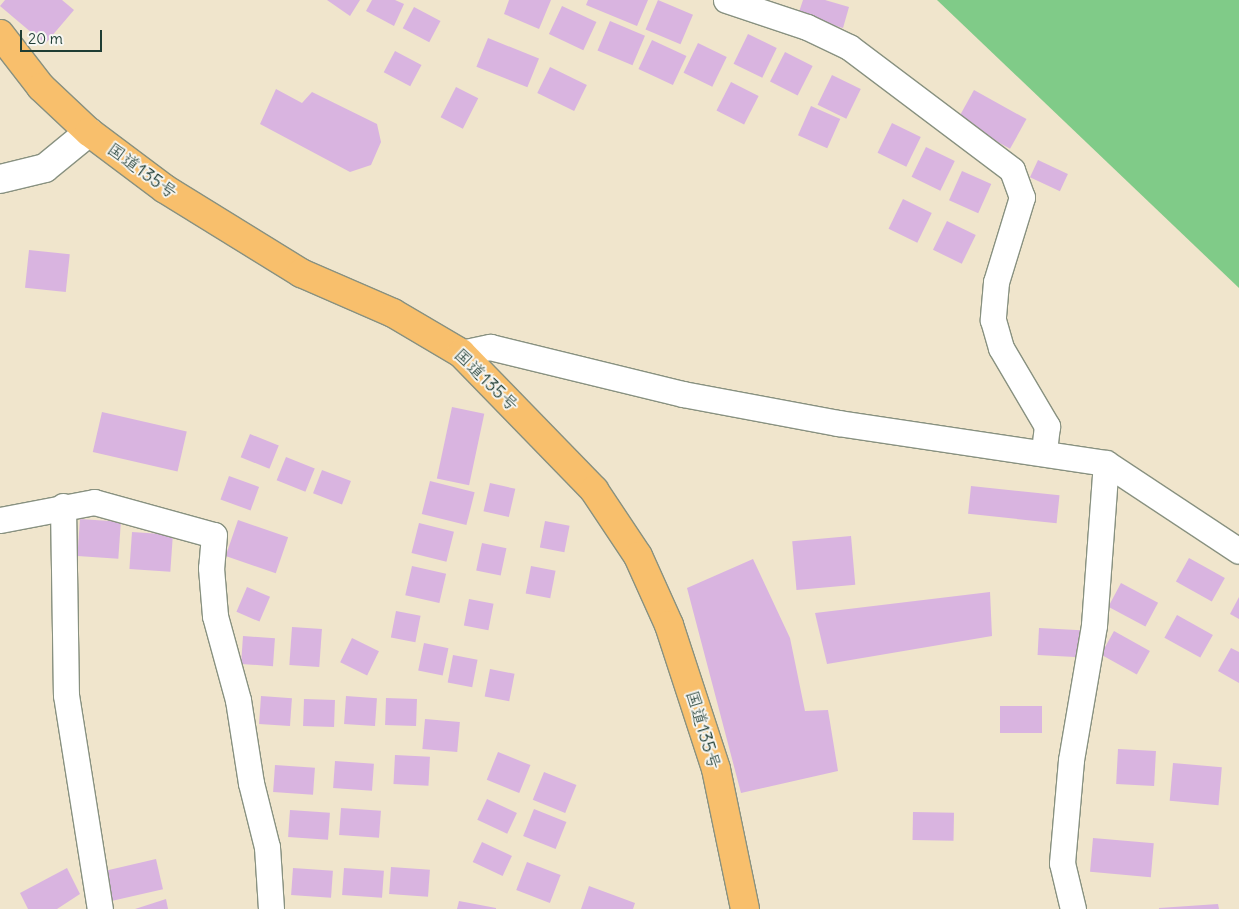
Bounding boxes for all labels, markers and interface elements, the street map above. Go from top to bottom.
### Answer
scale bar [22,20,105,52]
text: 20 m [28,29,63,48]
street label: 国道135号 [103,138,181,204]
street label: 国道135号 [449,344,523,416]
street label: 国道135号 [681,688,725,772]

